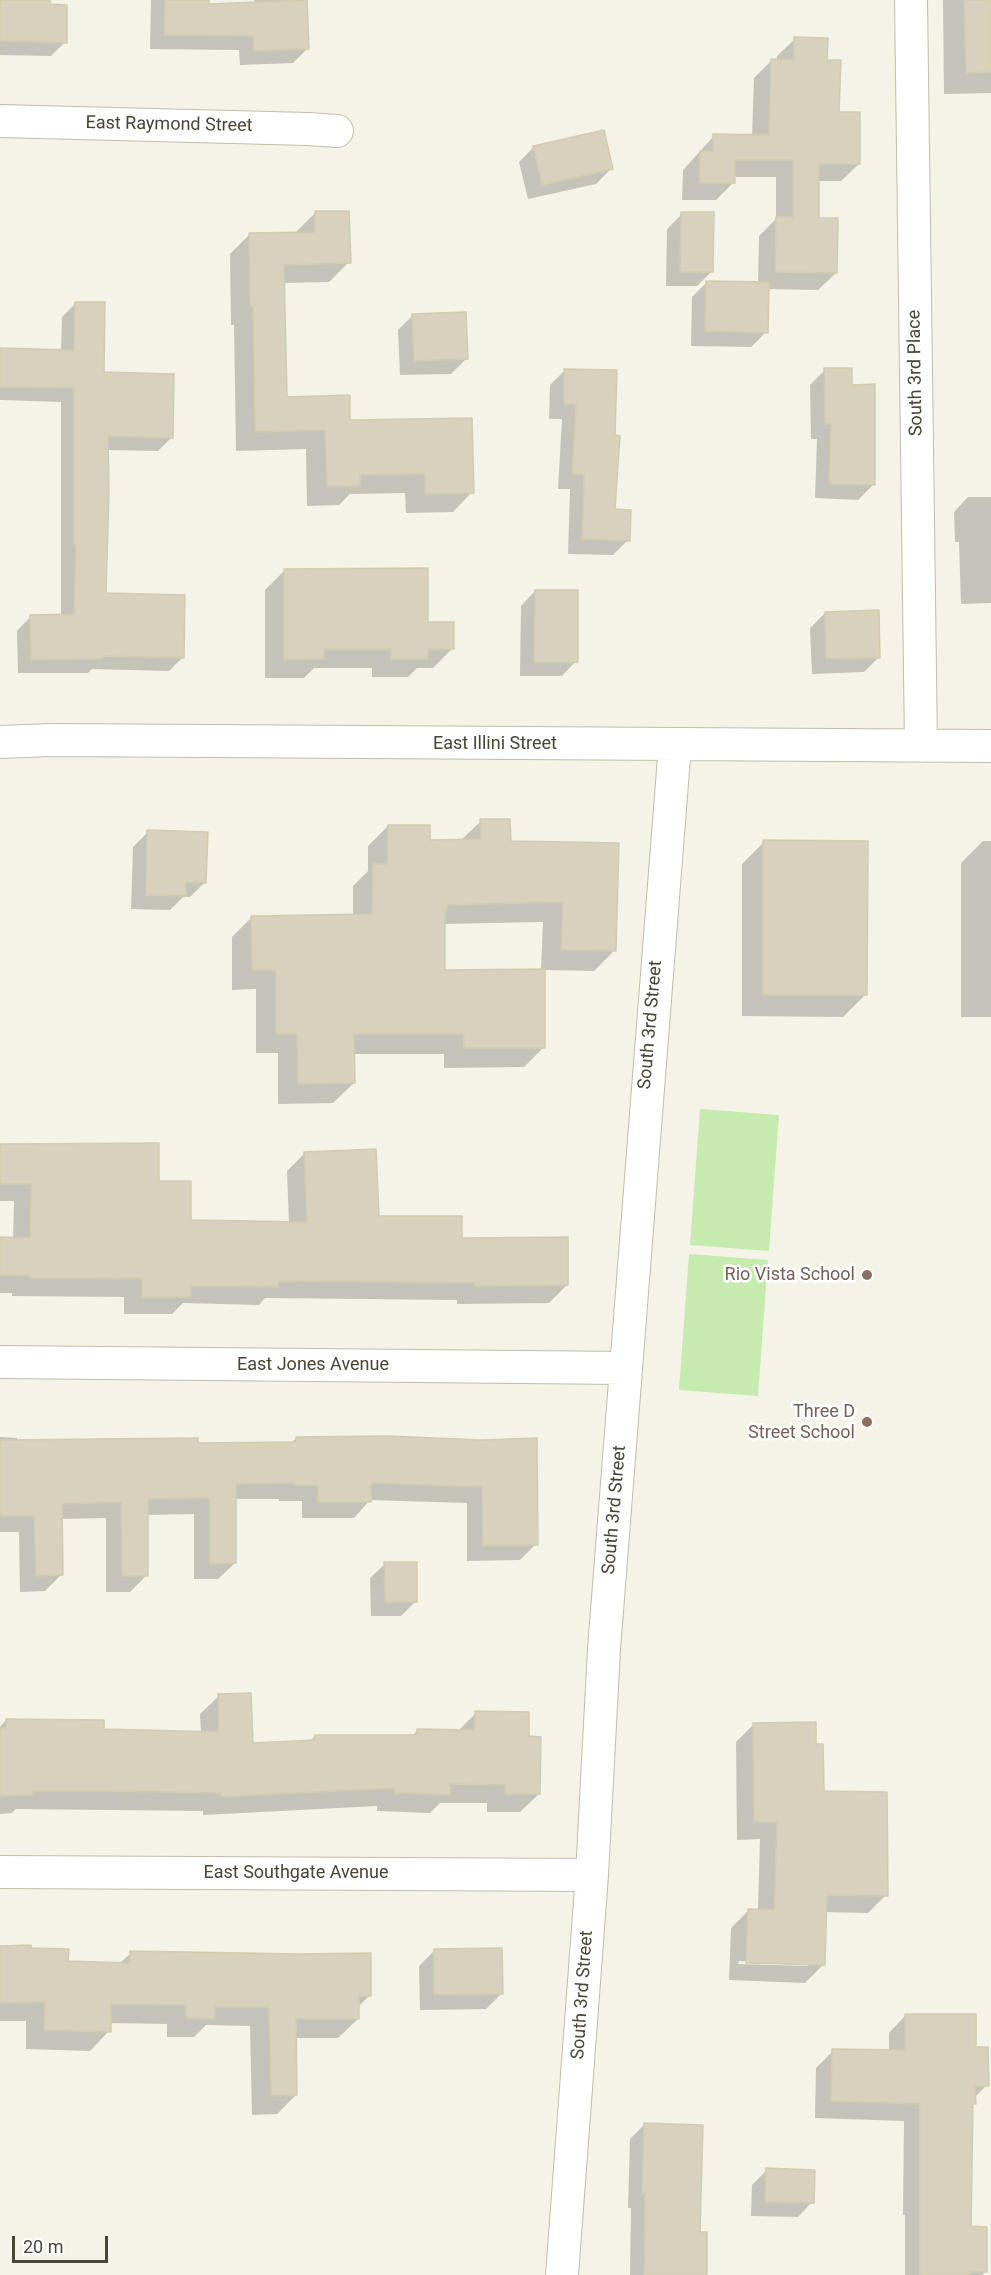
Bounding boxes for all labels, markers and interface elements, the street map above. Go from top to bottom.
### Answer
street label: East Raymond Street [85,113,253,137]
street label: South 3rd Place [904,310,928,436]
street label: East Illini Street [433,733,557,755]
street label: South 3rd Street [635,960,667,1090]
place label: Rio Vista School [725,1264,855,1286]
marker: Rio Vista School [860,1268,874,1282]
street label: East Jones Avenue [237,1354,389,1376]
place label: Three D Street School [748,1401,855,1444]
marker: Three D Street School [860,1415,874,1429]
street label: South 3rd Street [599,1445,631,1575]
street label: East Southgate Avenue [203,1862,389,1884]
street label: South 3rd Street [568,1930,598,2060]
scale bar [15,2224,111,2262]
text: 20 m [23,2236,63,2257]

